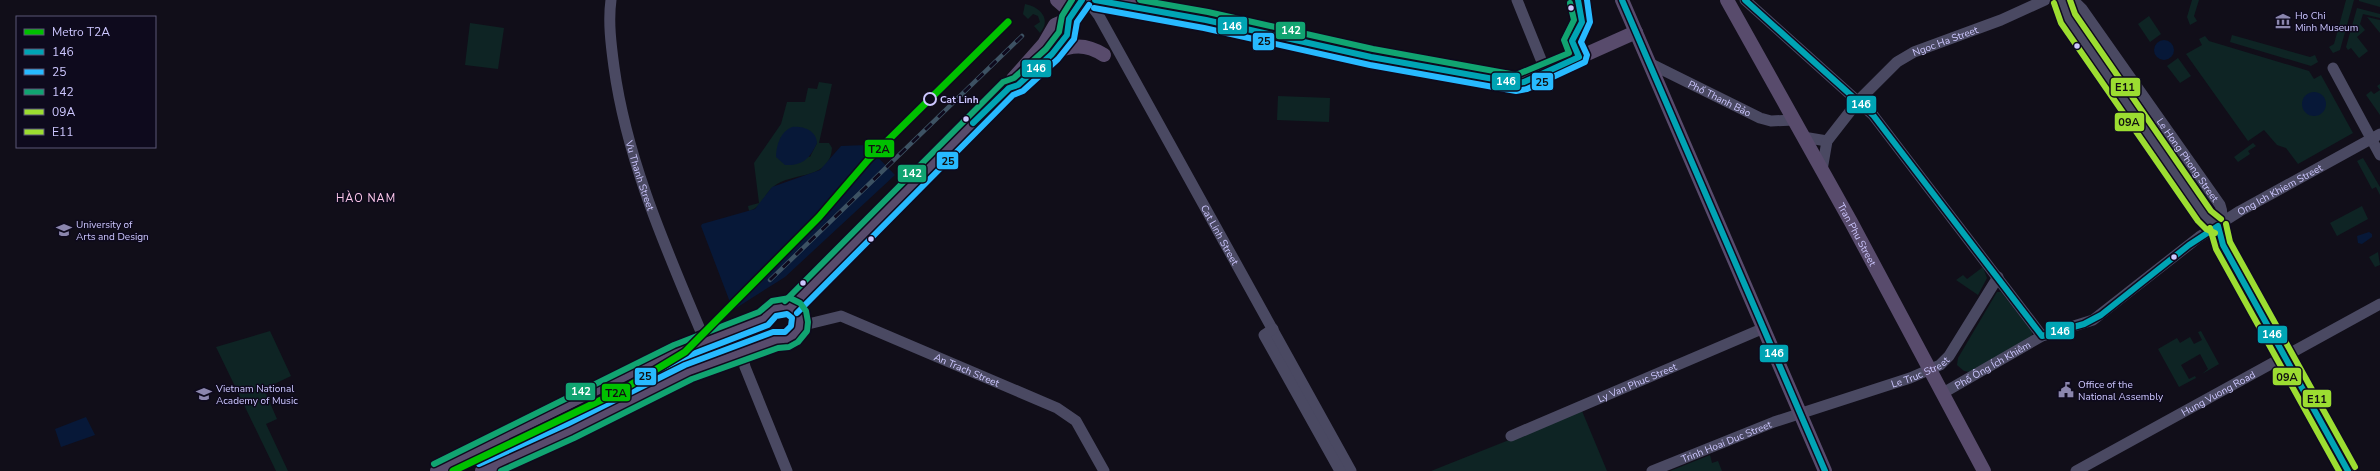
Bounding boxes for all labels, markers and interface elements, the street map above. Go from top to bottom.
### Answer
unlabelled marker [1566,3,1576,13]
place label: Ho Chi Minh Museum [2295,9,2358,35]
museum icon: Ho Chi Minh Museum [2274,12,2292,30]
legend [16,16,156,148]
line badge: 146 [1217,16,1248,35]
text: 146 [1222,19,1242,34]
line badge: 142 [1275,21,1306,40]
text: 142 [1281,23,1301,38]
street label: Ngoc Ha Street [1911,23,1981,60]
text: Metro T2A [52,24,110,40]
line badge: 25 [1252,32,1275,51]
text: 25 [1257,34,1271,49]
unlabelled marker [2072,41,2082,51]
text: 146 [52,44,74,60]
line badge: 146 [1021,59,1052,78]
text: 146 [1026,61,1046,76]
text: 25 [52,64,66,80]
line badge: 146 [1491,72,1521,91]
line badge: 25 [1531,72,1554,91]
text: 146 [1496,74,1516,89]
text: 25 [1535,75,1549,90]
street label: Phố Thanh Bảo [1685,77,1754,121]
line badge: E11 [2110,77,2141,97]
text: E11 [2115,80,2135,95]
text: 142 [52,84,74,100]
marker: Cat Linh [923,92,937,106]
place label: Cat Linh [940,93,979,107]
line badge: 146 [1846,95,1877,114]
text: 146 [1851,97,1871,112]
text: 09A [52,104,75,120]
line badge: 09A [2114,112,2145,132]
unlabelled marker [961,114,971,124]
text: 09A [2118,115,2141,130]
street label: Le Hong Phong Street [2153,115,2222,205]
text: E11 [52,124,73,140]
street label: Vu Thanh Street [621,138,657,213]
line badge: T2A [864,139,895,158]
text: T2A [868,142,891,157]
line badge: 25 [936,151,959,170]
text: 25 [941,154,955,169]
street label: Ong Ich Khiem Street [2235,161,2326,219]
line badge: 142 [897,164,927,183]
text: 142 [902,166,922,181]
district label: HÀO NAM [336,190,396,206]
street label: Tran Phu Street [1834,201,1879,269]
street label: Cat Linh Street [1197,202,1242,268]
place label: University of Arts and Design [76,218,149,244]
school or university icon: University of Arts and Design [55,221,73,239]
unlabelled marker [866,234,876,244]
unlabelled marker [2169,252,2179,262]
unlabelled marker [798,278,808,288]
line badge: 146 [2045,321,2075,340]
text: 146 [2050,324,2070,339]
line badge: 146 [2257,325,2288,344]
text: 146 [2262,327,2282,342]
street label: Phố Ông Ích Khiêm [1952,338,2033,393]
line badge: 146 [1759,344,1789,363]
text: 146 [1764,346,1784,361]
street label: An Trach Street [932,350,1002,391]
street label: Le Truc Street [1890,353,1953,392]
street label: Ly Van Phuc Street [1596,360,1680,406]
line badge: 25 [634,367,657,386]
line badge: 09A [2272,367,2302,386]
street label: Hung Vuong Road [2179,368,2258,420]
text: 25 [638,369,652,384]
text: 09A [2276,370,2299,385]
place label: Office of the National Assembly [2078,378,2164,404]
public building icon: Office of the National Assembly [2057,381,2075,399]
place label: Vietnam National Academy of Music [215,382,298,408]
line badge: 142 [565,382,596,401]
line badge: T2A [601,383,631,402]
text: 142 [571,384,591,399]
school or university icon: Vietnam National Academy of Music [195,385,213,403]
text: T2A [605,386,628,401]
line badge: E11 [2302,389,2332,408]
text: E11 [2307,392,2327,407]
street label: Trinh Hoai Duc Street [1679,418,1774,467]

